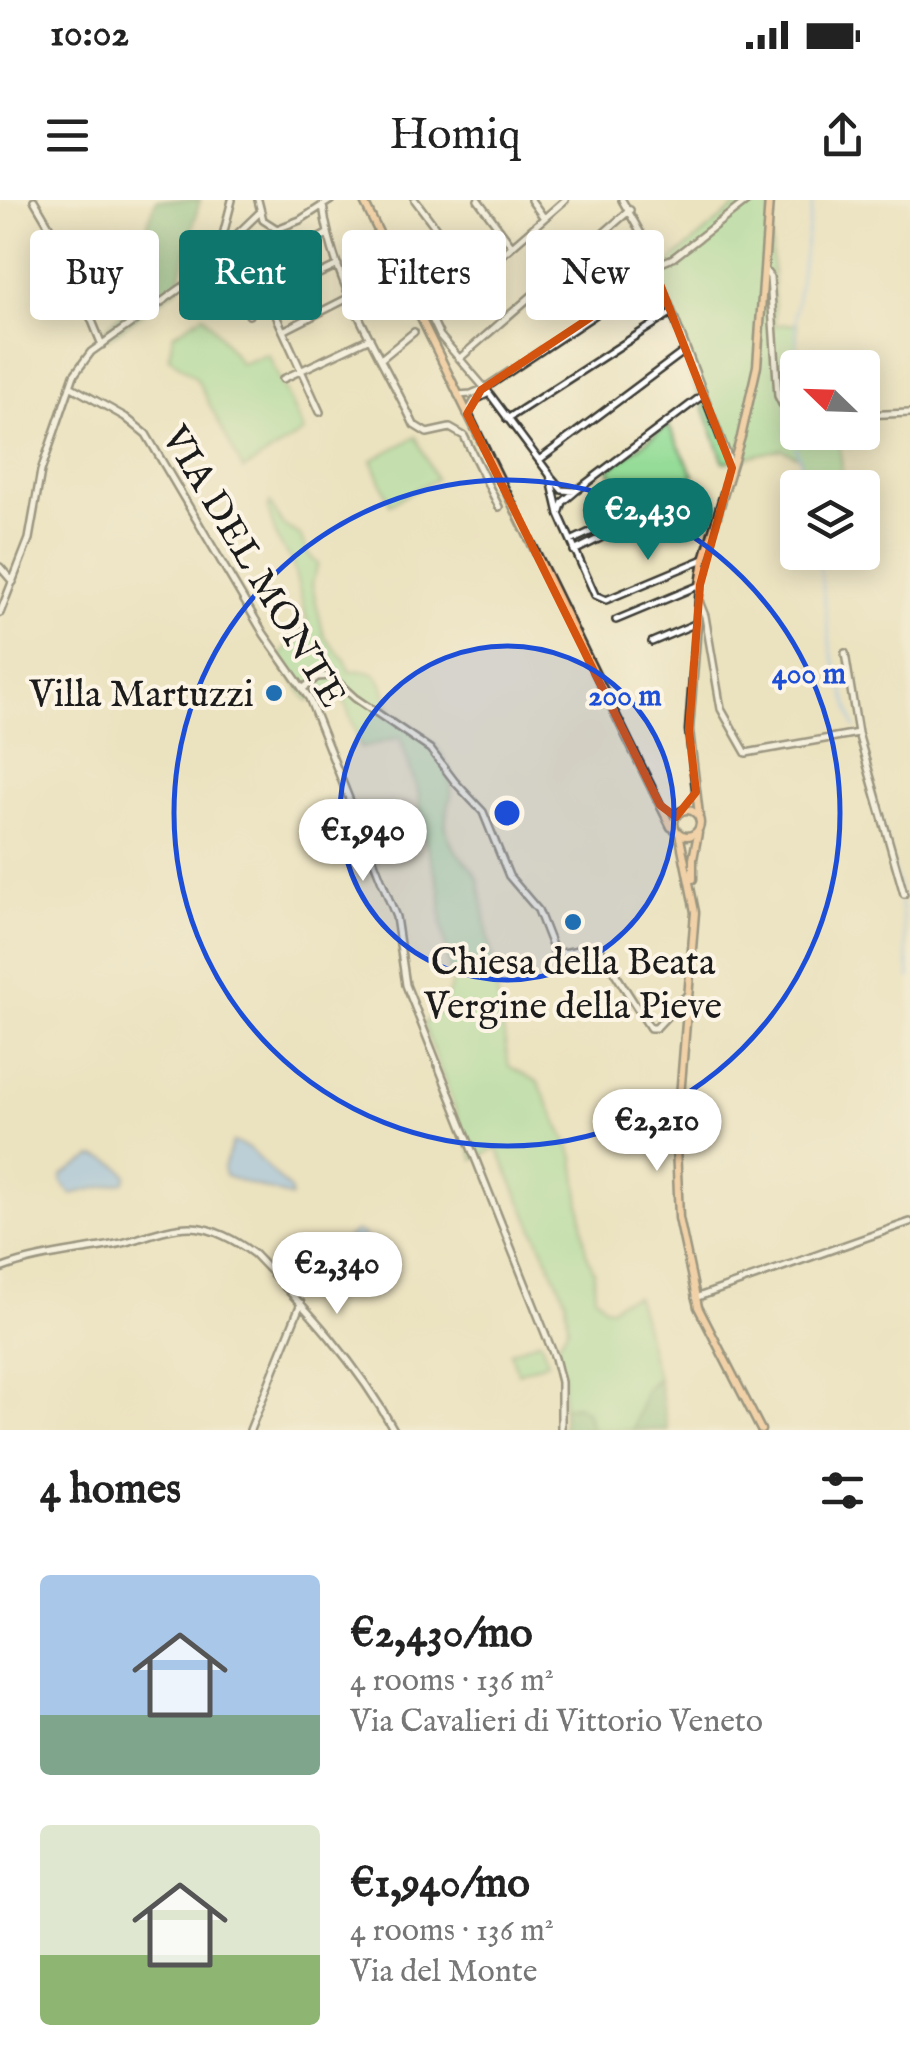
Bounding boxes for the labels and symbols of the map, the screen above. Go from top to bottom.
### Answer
north arrow [780,350,880,450]
street label: VIA DEL MONTE [149,417,355,717]
pin: €2,430 [567,478,729,563]
text: 400 m [772,656,846,694]
place label: Villa Martuzzi [28,672,254,720]
text: 200 m [588,678,662,716]
marker: Villa Martuzzi [263,682,285,704]
centre of rings [489,795,525,831]
pin: €1,940 [282,799,444,884]
marker: Chiesa della Beata Vergine della Pieve [562,911,584,933]
place label: Chiesa della Beata Vergine della Pieve [423,940,722,1032]
pin: €2,210 [576,1089,738,1174]
pin: €2,340 [256,1232,418,1317]

